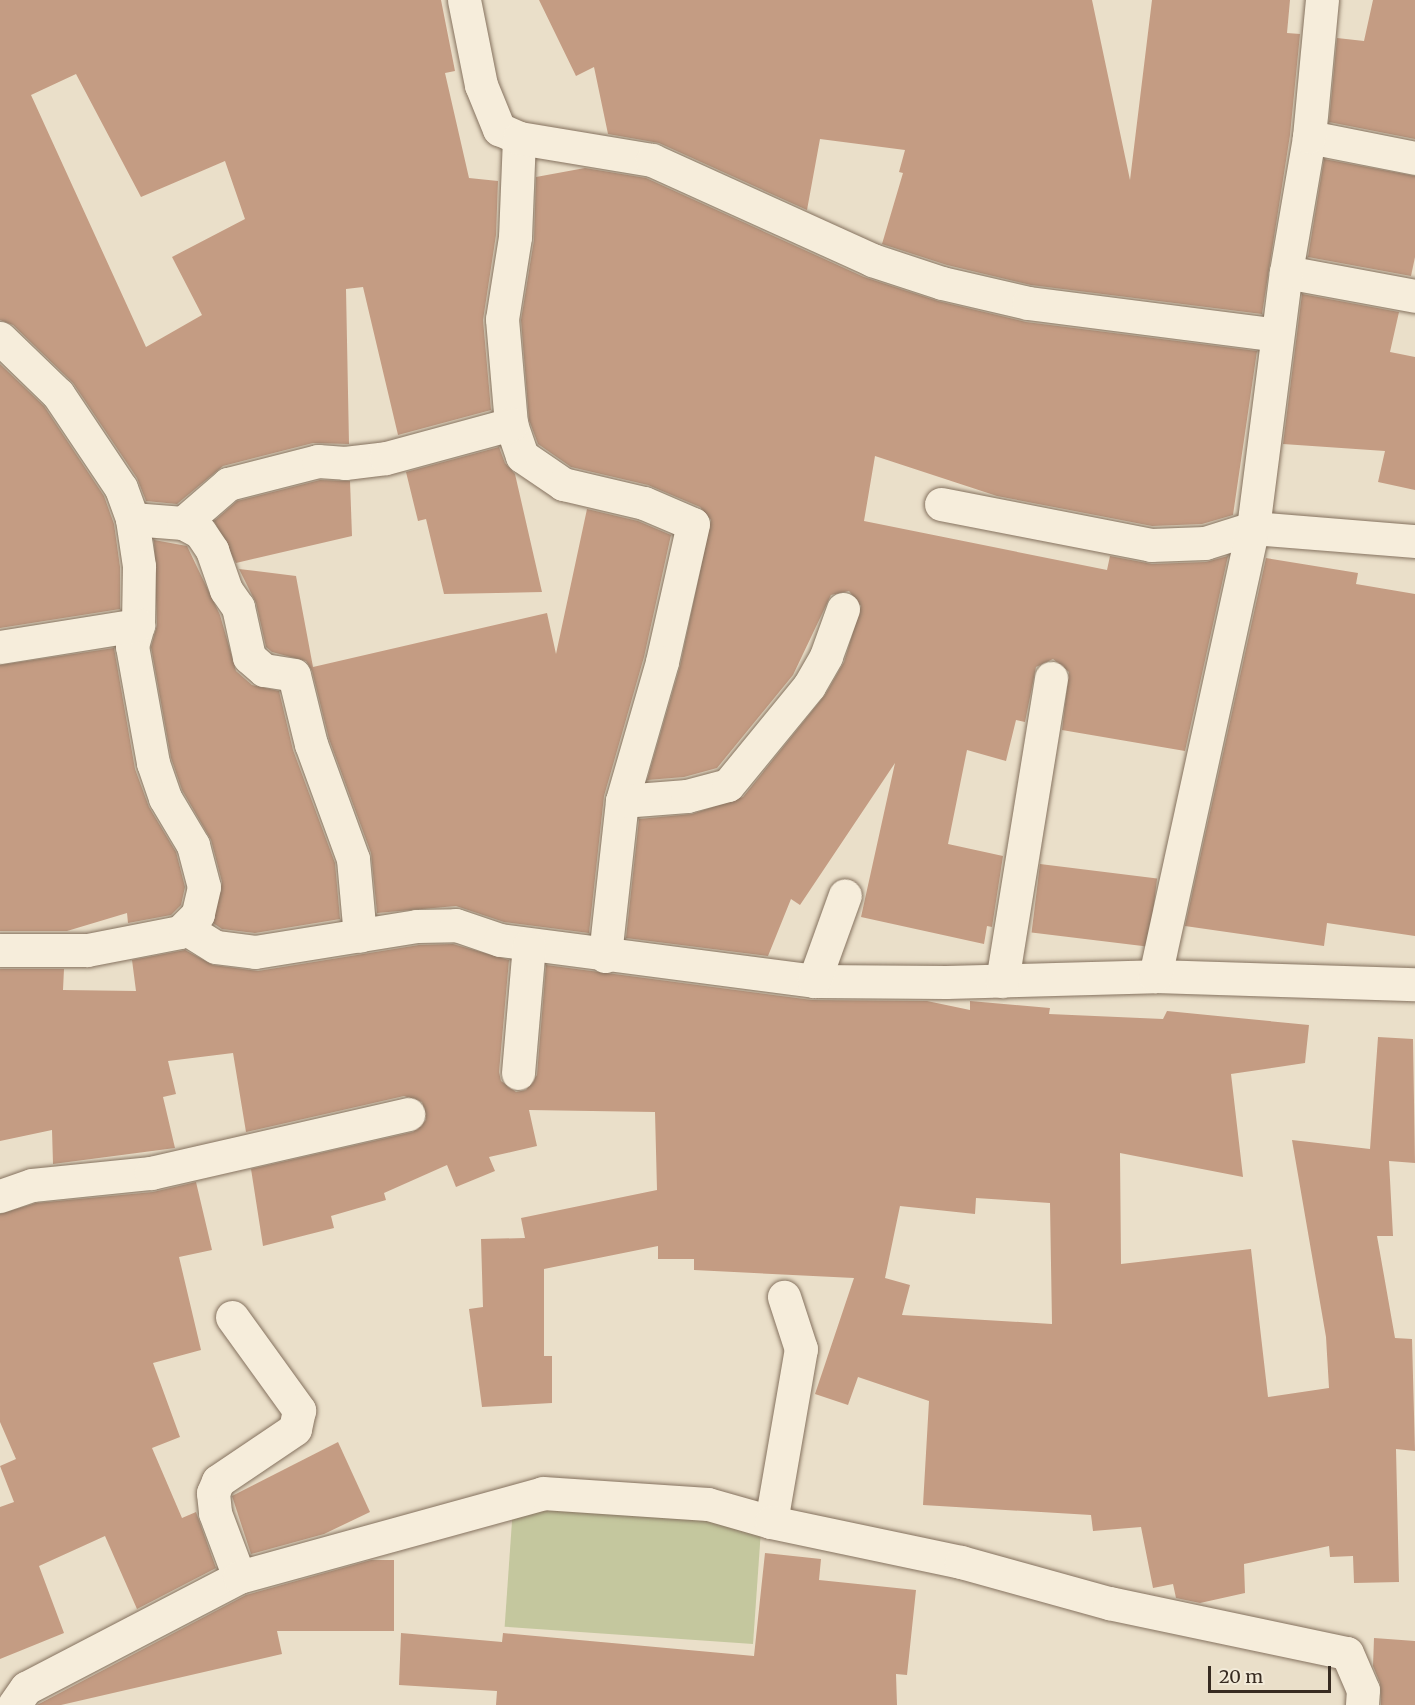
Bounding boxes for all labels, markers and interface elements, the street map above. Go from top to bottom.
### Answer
scale bar [1211,1654,1334,1692]
text: 20 m [1219,1665,1263,1688]

